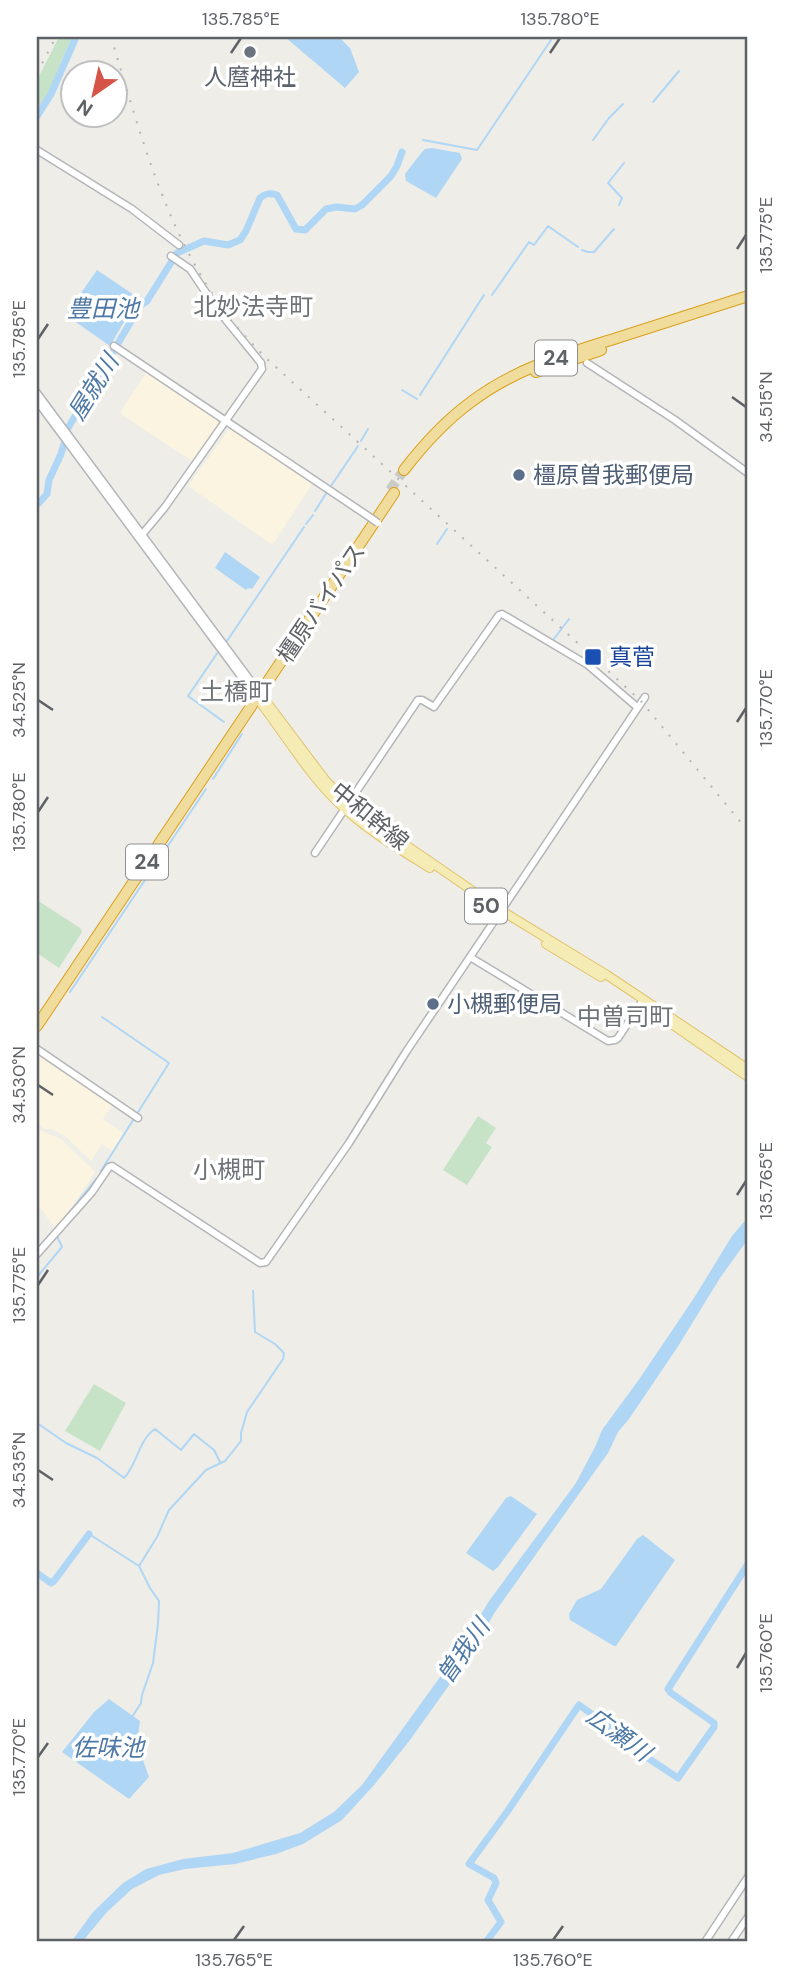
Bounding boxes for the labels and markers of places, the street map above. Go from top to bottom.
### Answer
marker: 人麿神社 [242,44,258,60]
place label: 人麿神社 [204,62,296,92]
place label: 橿原曽我郵便局 [533,460,694,490]
marker: 橿原曽我郵便局 [511,467,527,483]
place label: 真菅 [609,642,655,672]
marker: 真菅 [583,647,603,667]
place label: 小槻郵便局 [447,989,562,1019]
marker: 小槻郵便局 [425,996,441,1012]

